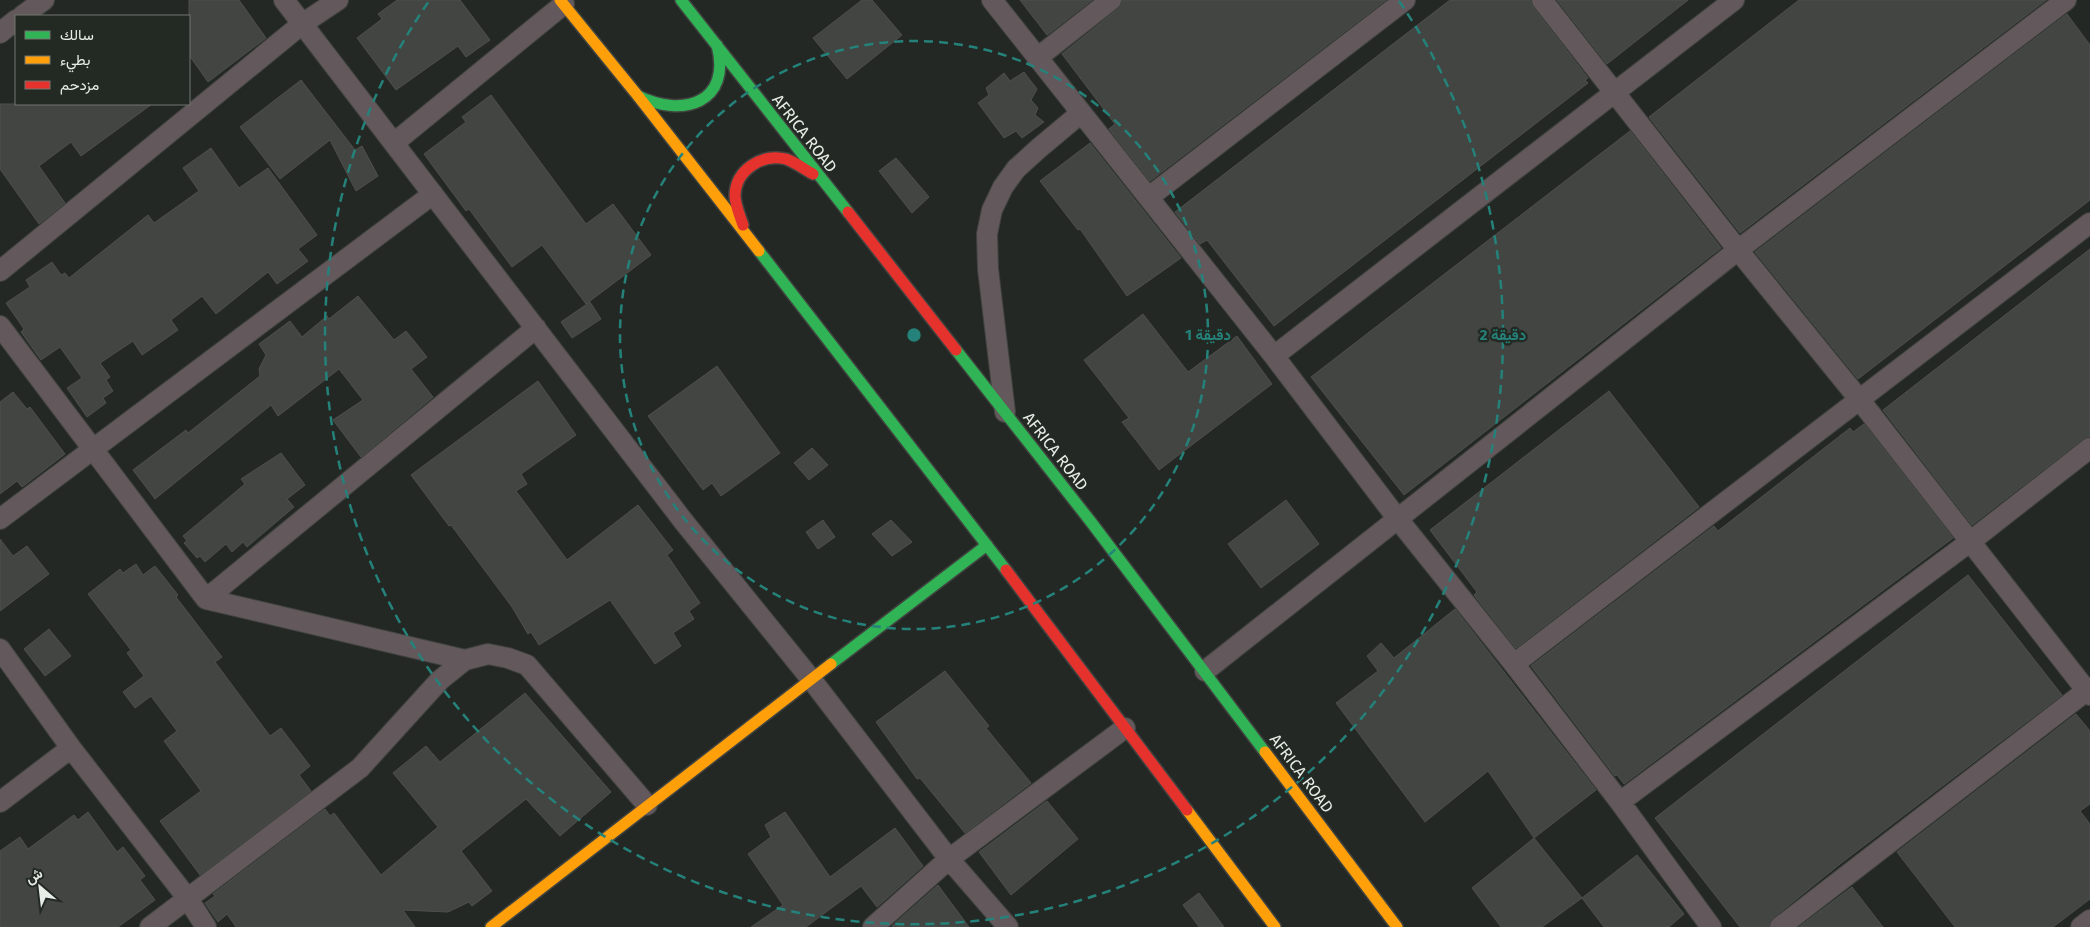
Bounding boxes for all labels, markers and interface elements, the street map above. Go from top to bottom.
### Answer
legend [15,15,190,105]
text: سالك [60,26,94,44]
text: بطيء [60,51,90,73]
text: مزدحم [60,76,99,95]
street label: AFRICA ROAD [768,91,841,176]
centre of rings [905,326,923,344]
text: 1 دقيقة [1185,326,1231,344]
text: 2 دقيقة [1480,326,1526,344]
street label: AFRICA ROAD [1019,409,1092,494]
street label: AFRICA ROAD [1266,730,1337,816]
north arrow [15,862,65,912]
text: ش [23,864,46,887]

